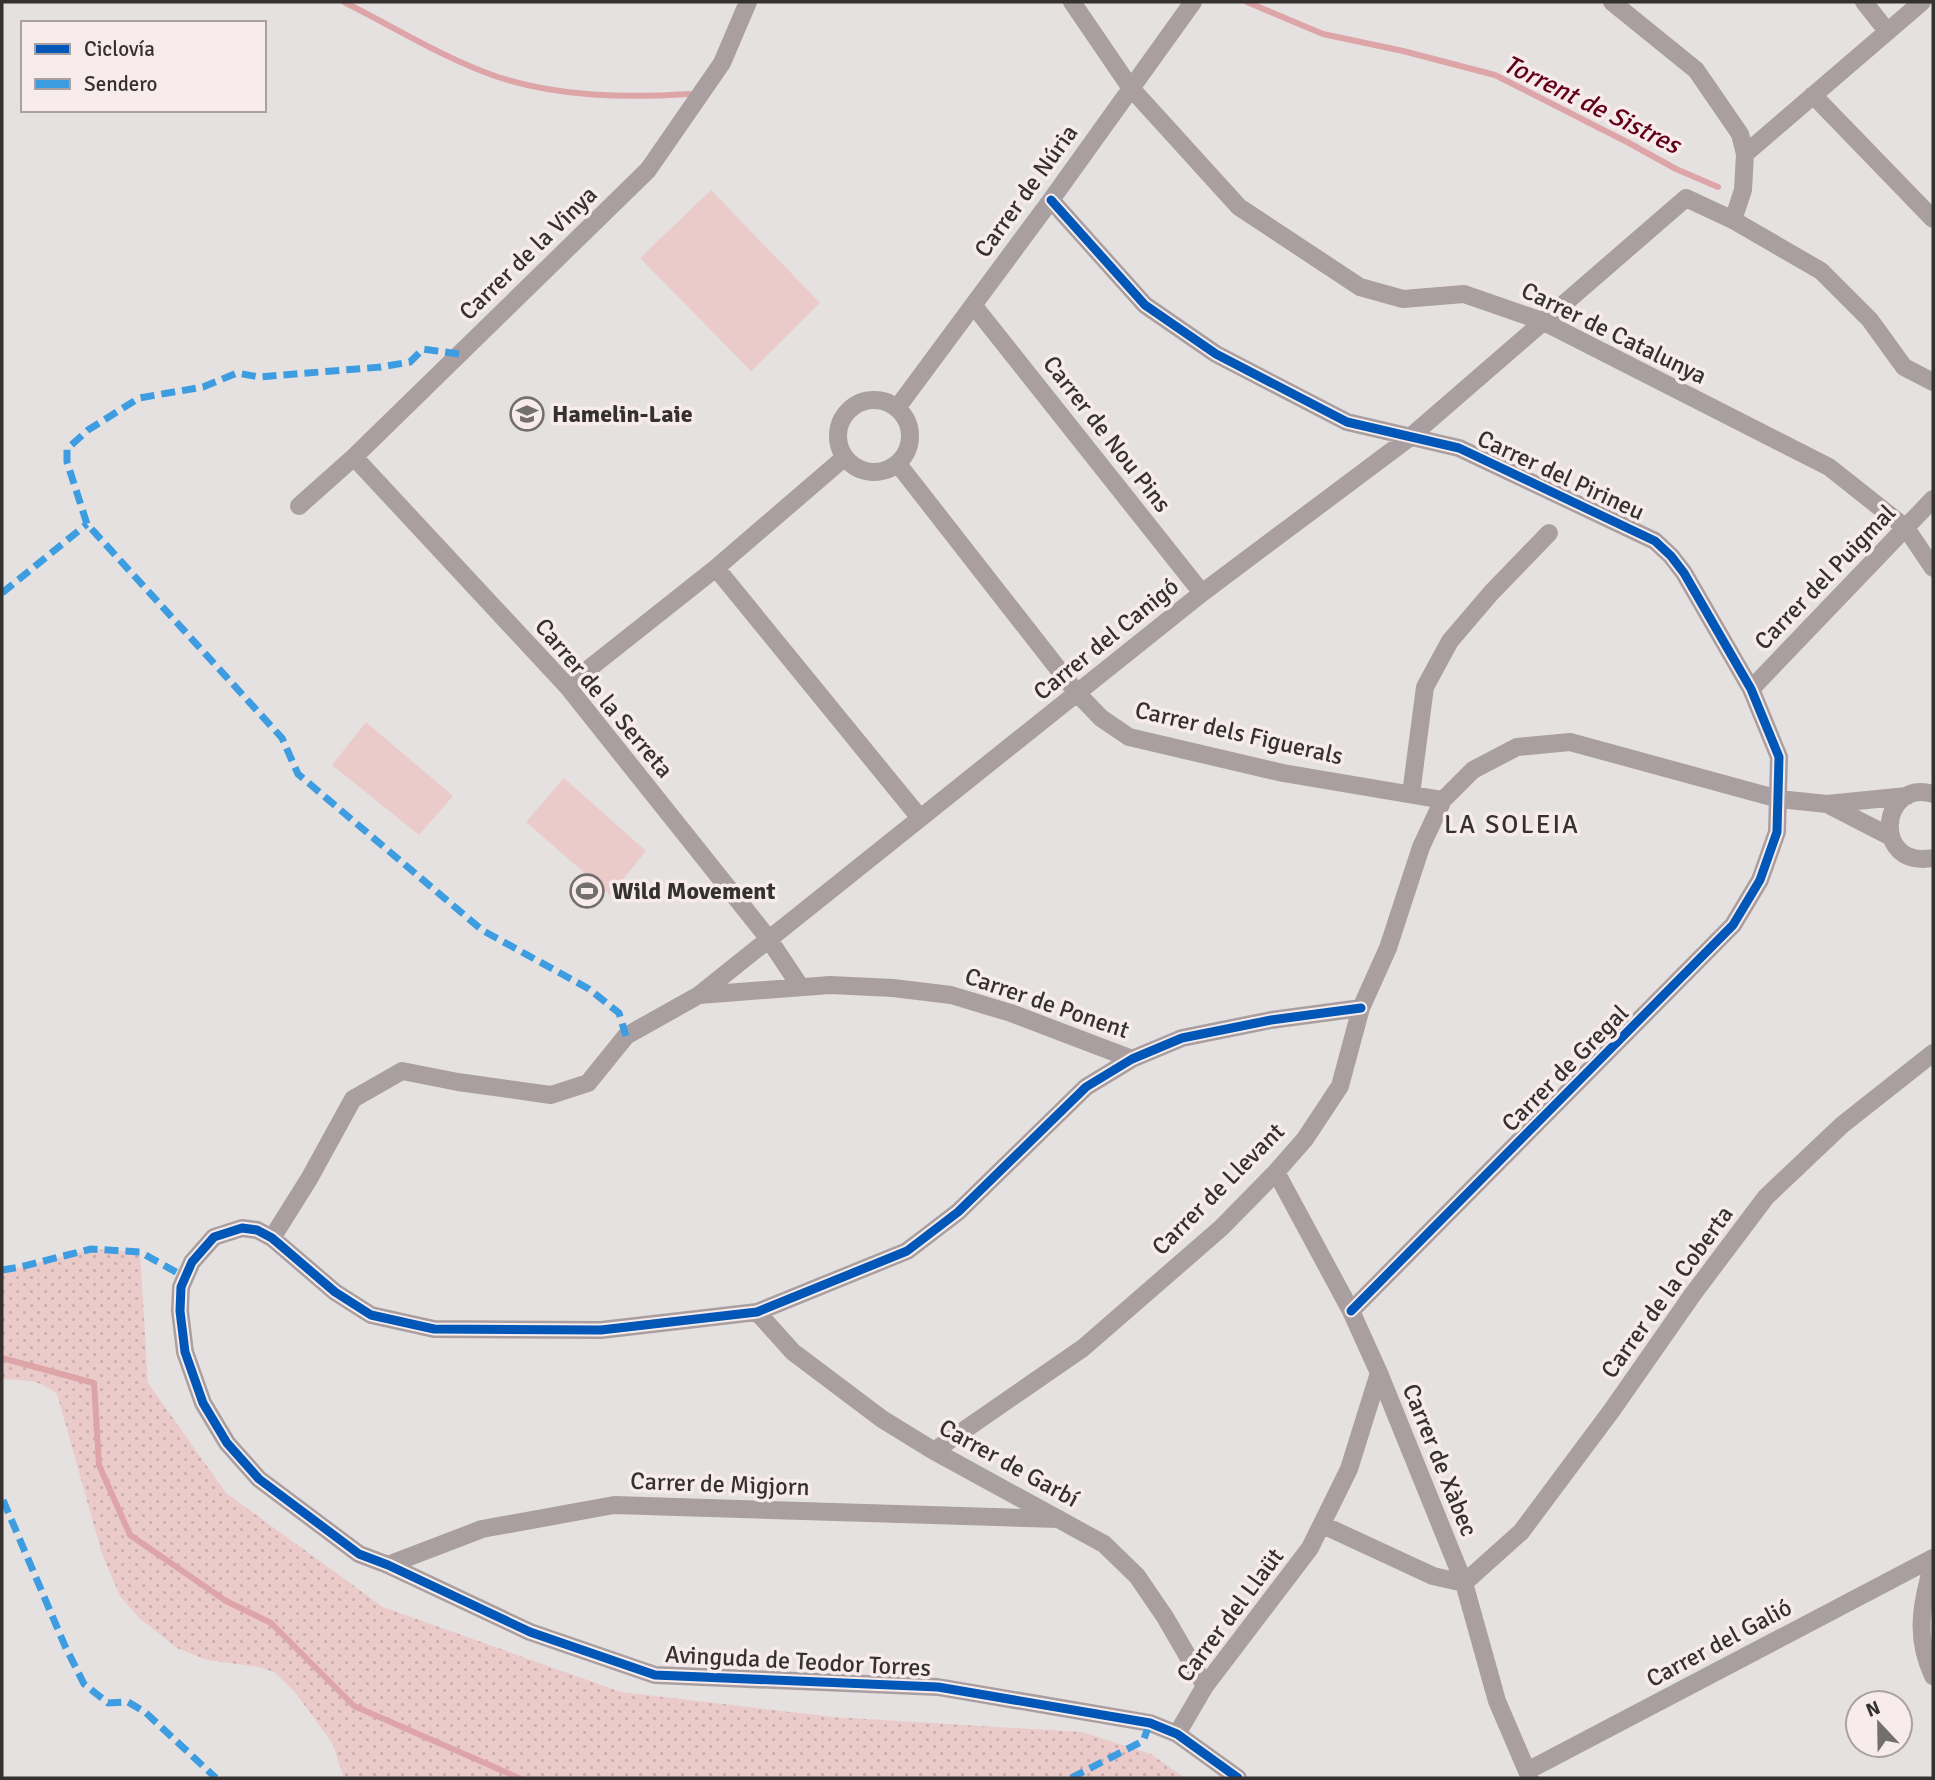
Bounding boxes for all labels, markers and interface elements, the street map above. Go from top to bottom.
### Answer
legend [21,21,266,112]
text: Ciclovía [84,36,155,62]
water label: Torrent de Sistres [1498,48,1688,163]
text: Sendero [84,71,158,97]
street label: Carrer de Núria [968,119,1084,263]
street label: Carrer de la Vinya [453,180,603,326]
street label: Carrer de Catalunya [1516,275,1712,391]
street label: Carrer de Nou Pins [1036,350,1178,518]
school or university icon: Hamelin-Laie [508,395,546,433]
place label: Hamelin-Laie [552,399,693,429]
street label: Carrer del Pirineu [1473,423,1649,527]
street label: Carrer del Puigmal [1748,498,1902,656]
street label: Carrer del Canigó [1027,571,1185,707]
street label: Carrer de la Serreta [528,612,680,784]
street label: Carrer dels Figuerals [1132,694,1346,772]
district label: LA SOLEIA [1444,809,1580,841]
sports icon: Wild Movement [568,872,606,910]
place label: Wild Movement [612,876,775,906]
street label: Carrer de Ponent [961,961,1133,1045]
street label: Carrer de Gregal [1495,998,1635,1138]
street label: Carrer de Llevant [1145,1116,1291,1262]
street label: Carrer de la Coberta [1594,1200,1740,1384]
street label: Carrer de Xàbec [1396,1379,1484,1541]
street label: Carrer de Garbí [934,1412,1085,1514]
street label: Carrer de Migjorn [630,1466,810,1502]
street label: Carrer del Llaüt [1170,1542,1290,1688]
street label: Carrer del Galió [1641,1592,1797,1694]
street label: Avinguda de Teodor Torres [664,1639,932,1683]
north arrow [1844,1689,1914,1759]
text: N [1862,1696,1884,1723]

